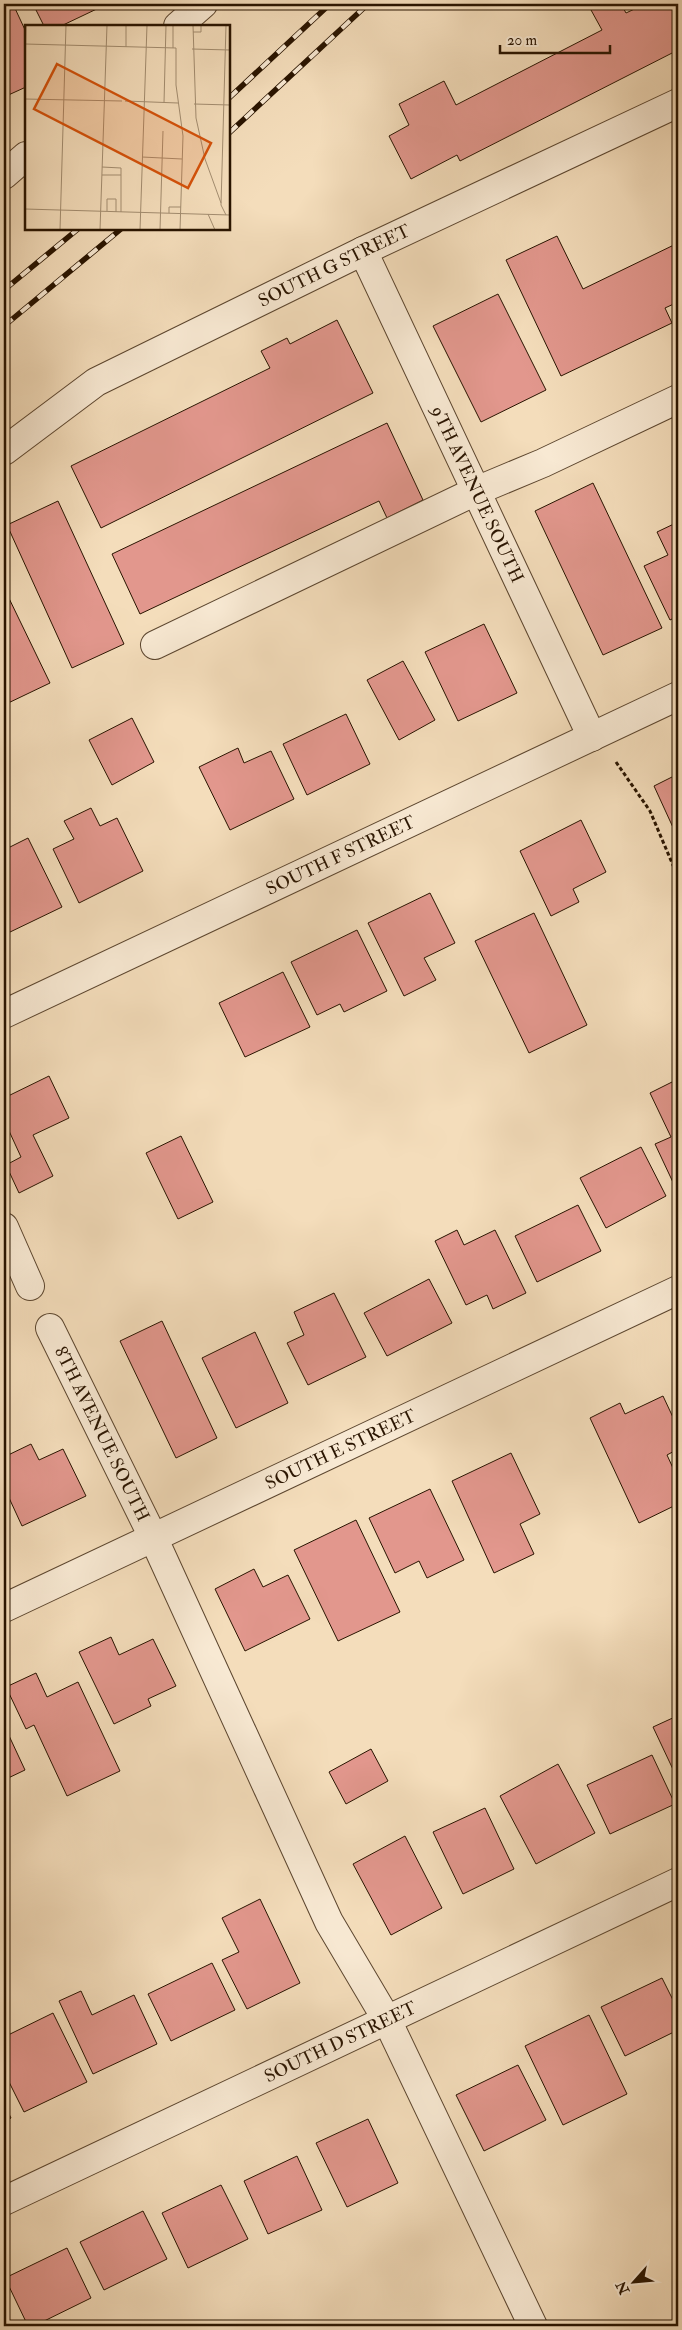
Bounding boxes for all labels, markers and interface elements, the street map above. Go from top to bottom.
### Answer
scale bar [500,22,610,54]
inset map [25,25,230,230]
text: 20 m [507,31,537,50]
street label: SOUTH G STREET [254,219,414,312]
street label: 9TH AVENUE SOUTH [425,400,529,587]
street label: SOUTH F STREET [262,810,419,900]
street label: 8TH AVENUE SOUTH [49,1343,155,1525]
street label: SOUTH E STREET [261,1404,420,1495]
street label: SOUTH D STREET [260,1996,421,2088]
north arrow [610,2258,660,2308]
text: N [612,2278,634,2298]

